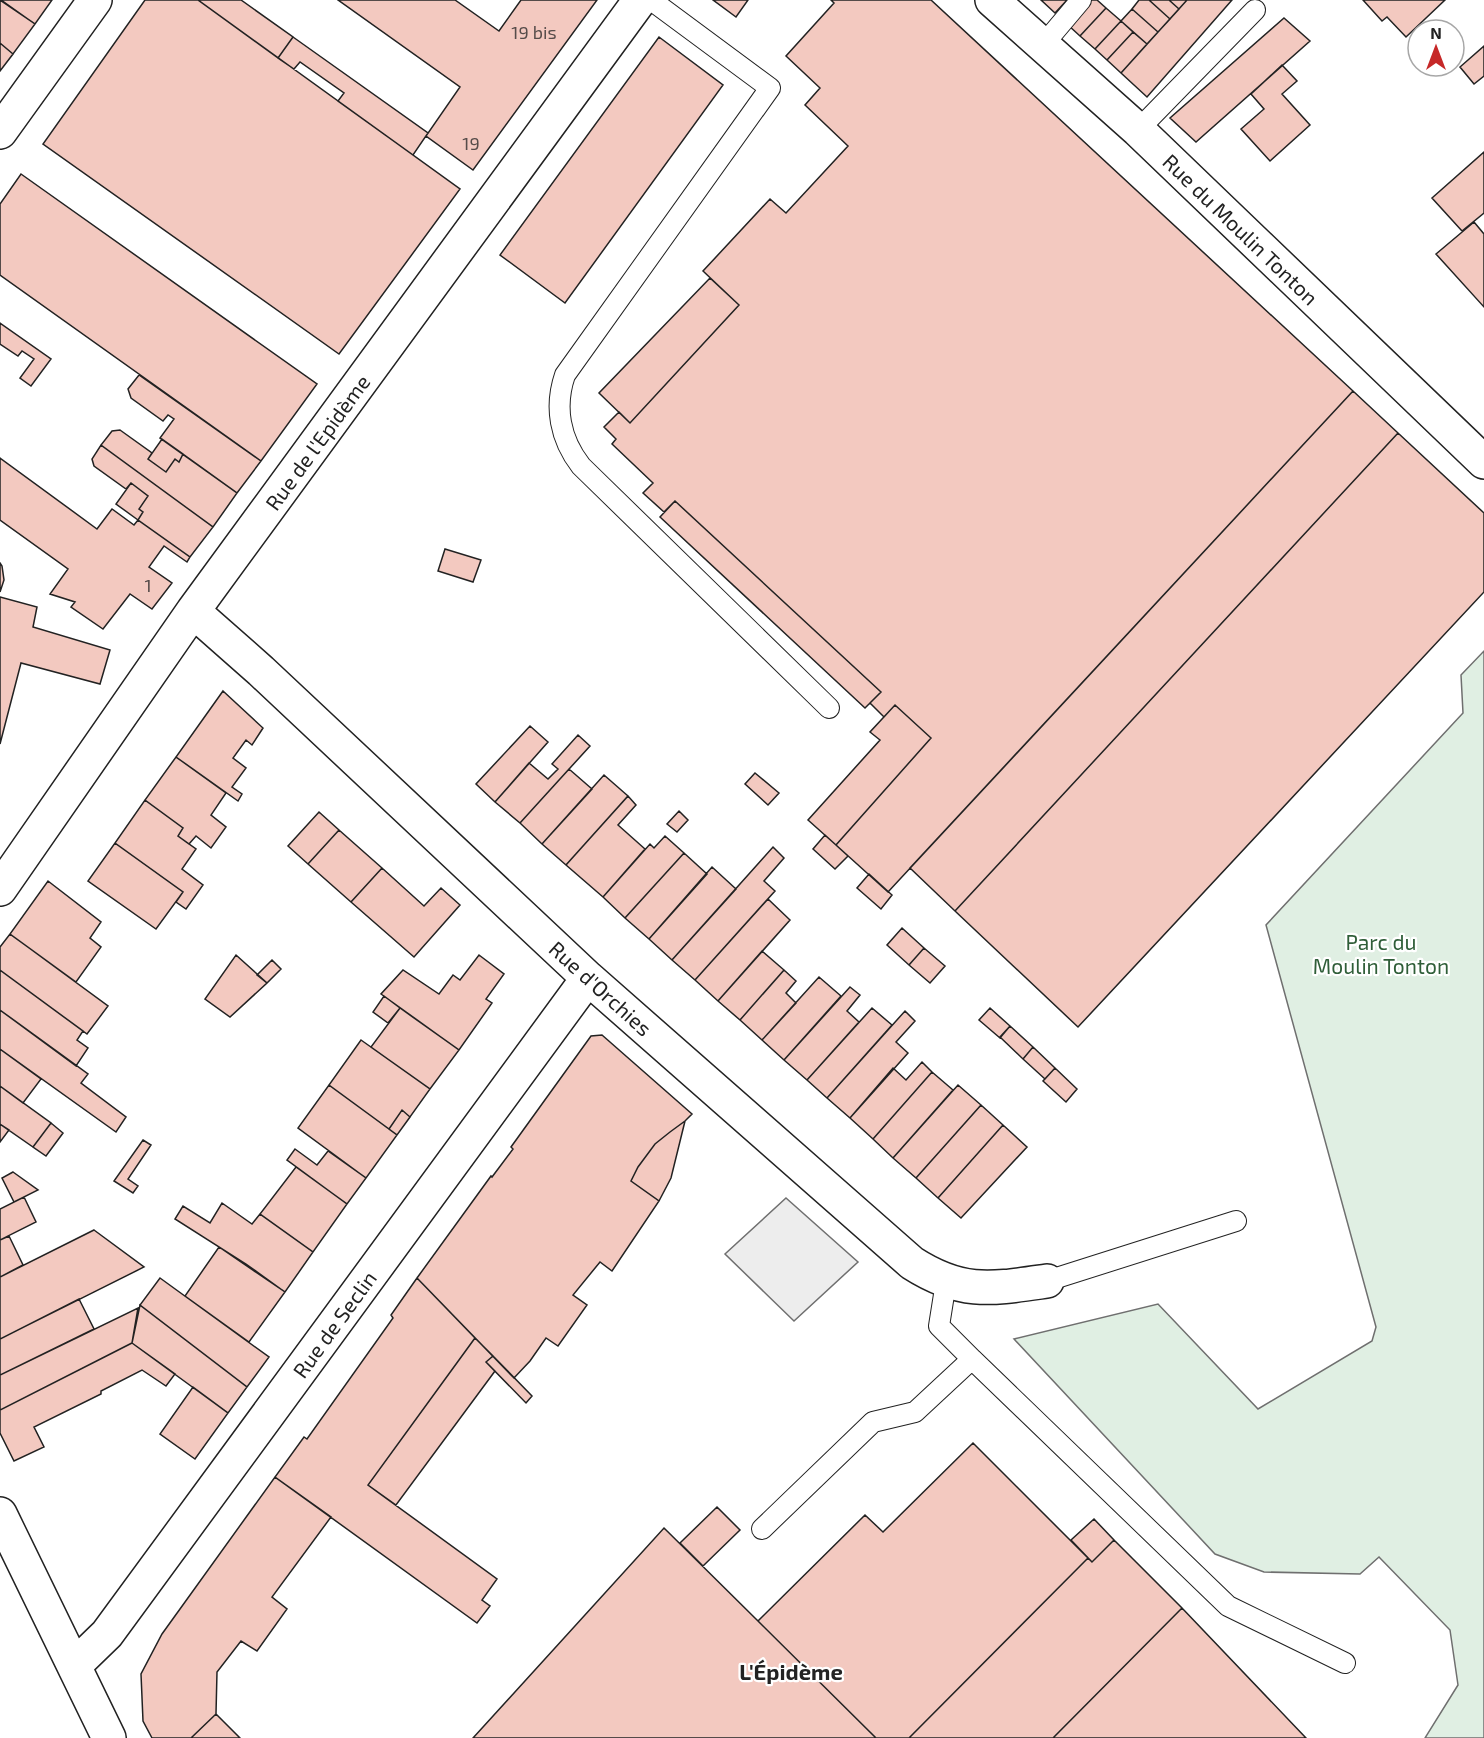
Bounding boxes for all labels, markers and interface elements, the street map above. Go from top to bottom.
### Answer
north arrow [1406,18,1466,78]
house number: 19 bis [511,21,557,43]
text: N [1430,23,1442,42]
house number: 19 [462,132,480,154]
street label: Rue du Moulin Tonton [1158,149,1324,309]
street label: Rue de l'Epidème [259,369,375,515]
house number: 1 [144,574,152,596]
park label: Parc du Moulin Tonton [1313,929,1449,978]
street label: Rue d'Orchies [545,936,657,1040]
street label: Rue de Seclin [287,1266,381,1382]
district label: L'Épidème [739,1658,843,1684]

